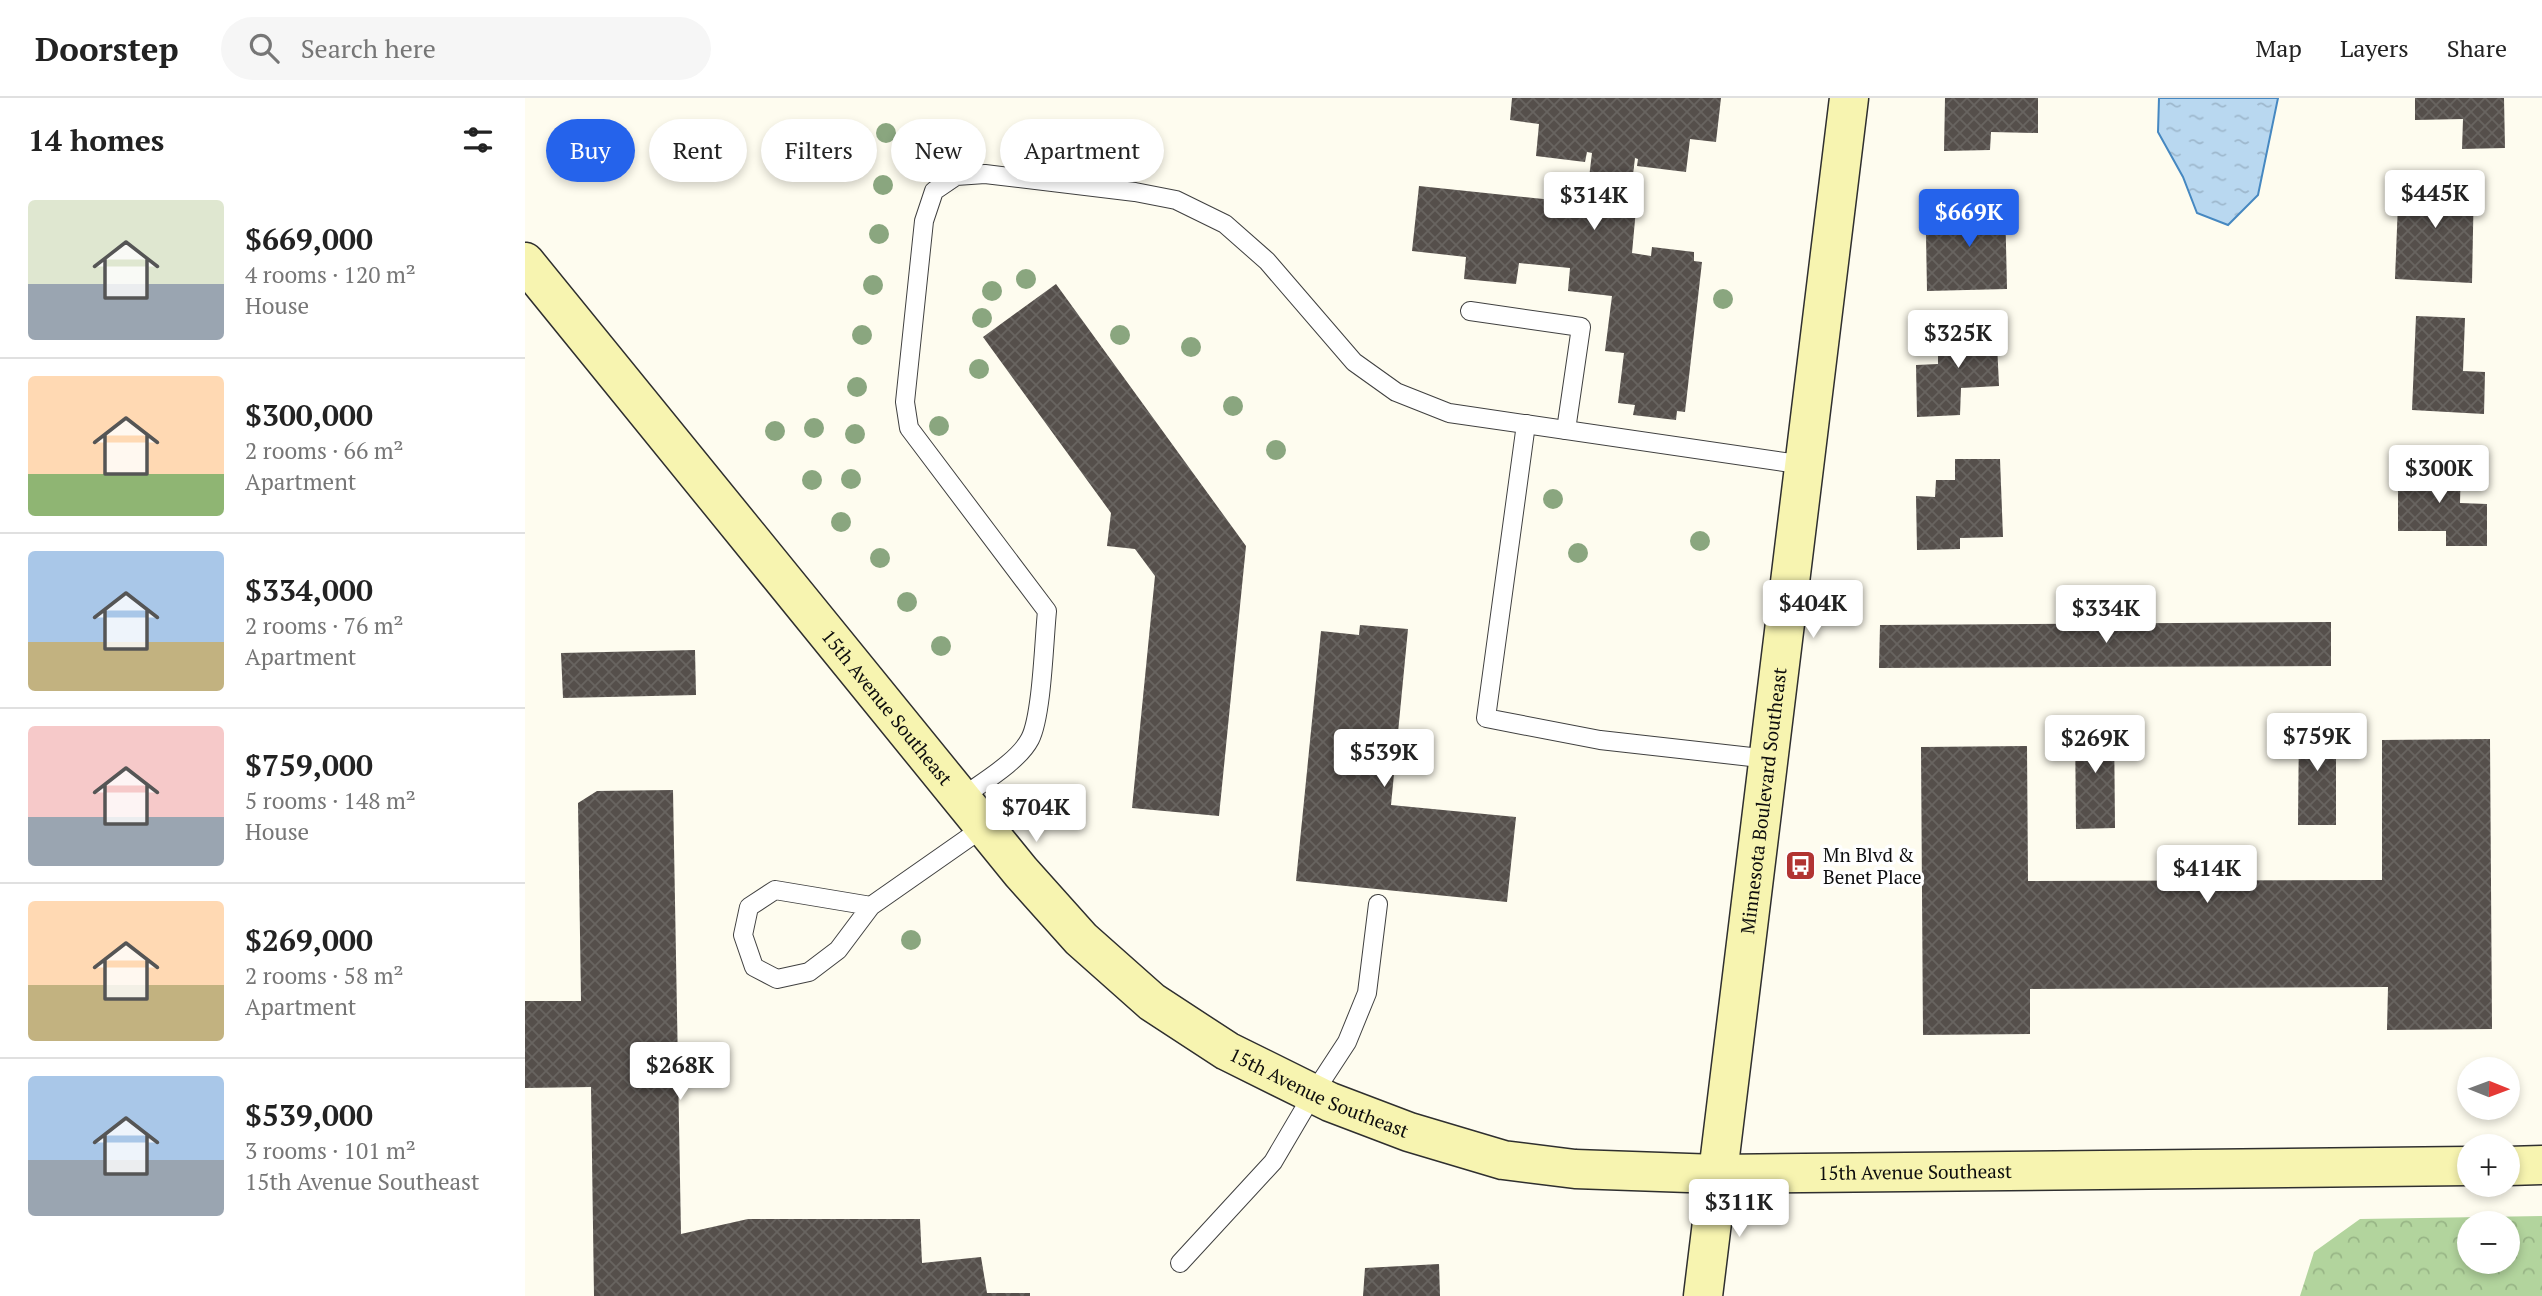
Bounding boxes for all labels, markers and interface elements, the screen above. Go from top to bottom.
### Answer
search box [221,17,711,80]
text: Doorstep [35,27,179,70]
icon: search [245,29,283,67]
text: Search here [301,31,436,65]
text: Map [2255,32,2302,64]
text: Layers [2340,32,2409,64]
text: Share [2447,32,2507,64]
chip: Buy [546,119,635,182]
chip: Rent [649,119,747,182]
chip: Filters [761,119,877,182]
chip: New [891,119,986,182]
chip: Apartment [1000,119,1164,182]
text: 14 homes [28,120,164,160]
icon: filters [459,121,497,159]
pin: $445K [2386,170,2484,230]
pin: $314K [1545,172,1643,232]
text: $445K [2401,177,2469,208]
text: $314K [1560,179,1628,210]
pin: $669K [1920,190,2018,249]
text: $669K [1935,196,2003,227]
text: $669,000 [245,219,373,259]
icon: home [84,228,168,312]
text: 4 rooms · 120 m² [245,259,416,290]
text: House [245,290,309,321]
pin: $325K [1909,310,2007,370]
text: $325K [1924,317,1992,348]
text: $300,000 [245,395,373,435]
icon: home [84,404,168,488]
text: 2 rooms · 66 m² [245,435,404,466]
pin: $300K [2390,446,2488,505]
text: $300K [2405,452,2473,483]
text: Apartment [245,466,356,497]
text: $334,000 [245,570,373,610]
icon: home [84,579,168,663]
pin: $404K [1764,580,1862,640]
pin: $334K [2057,586,2155,645]
text: $404K [1779,587,1847,618]
text: $334K [2072,592,2140,623]
text: 2 rooms · 76 m² [245,610,404,641]
street label: 15th Avenue Southeast [817,624,958,790]
text: Apartment [245,641,356,672]
street label: Minnesota Boulevard Southeast [1734,666,1792,935]
pin: $759K [2268,714,2366,773]
pin: $269K [2046,716,2144,775]
text: $759K [2283,720,2351,751]
text: $269K [2061,722,2129,753]
pin: $539K [1335,730,1433,789]
text: $539K [1350,736,1418,767]
text: $759,000 [245,745,373,785]
icon: home [84,754,168,838]
pin: $704K [987,784,1085,844]
text: 5 rooms · 148 m² [245,785,416,816]
text: $704K [1002,791,1070,822]
text: House [245,816,309,847]
place label: Mn Blvd & Benet Place [1823,842,1921,889]
pin: $414K [2158,846,2256,905]
bus stop icon: Mn Blvd & Benet Place [1783,849,1817,883]
text: $414K [2173,852,2241,883]
text: $269,000 [245,920,373,960]
icon: home [84,929,168,1013]
text: 2 rooms · 58 m² [245,960,404,991]
text: Apartment [245,991,356,1022]
street label: 15th Avenue Southeast [1226,1041,1413,1143]
pin: $268K [631,1042,729,1102]
text: $268K [646,1049,714,1080]
north arrow [2457,1057,2520,1120]
map controls [2457,1057,2520,1274]
text: $539,000 [245,1095,373,1135]
icon: home [84,1104,168,1188]
button: + [2457,1134,2520,1197]
text: 3 rooms · 101 m² [245,1135,416,1166]
street label: 15th Avenue Southeast [1818,1158,2012,1185]
text: 15th Avenue Southeast [245,1166,480,1197]
pin: $311K [1690,1180,1788,1239]
text: $311K [1705,1186,1773,1217]
button: − [2457,1211,2520,1274]

